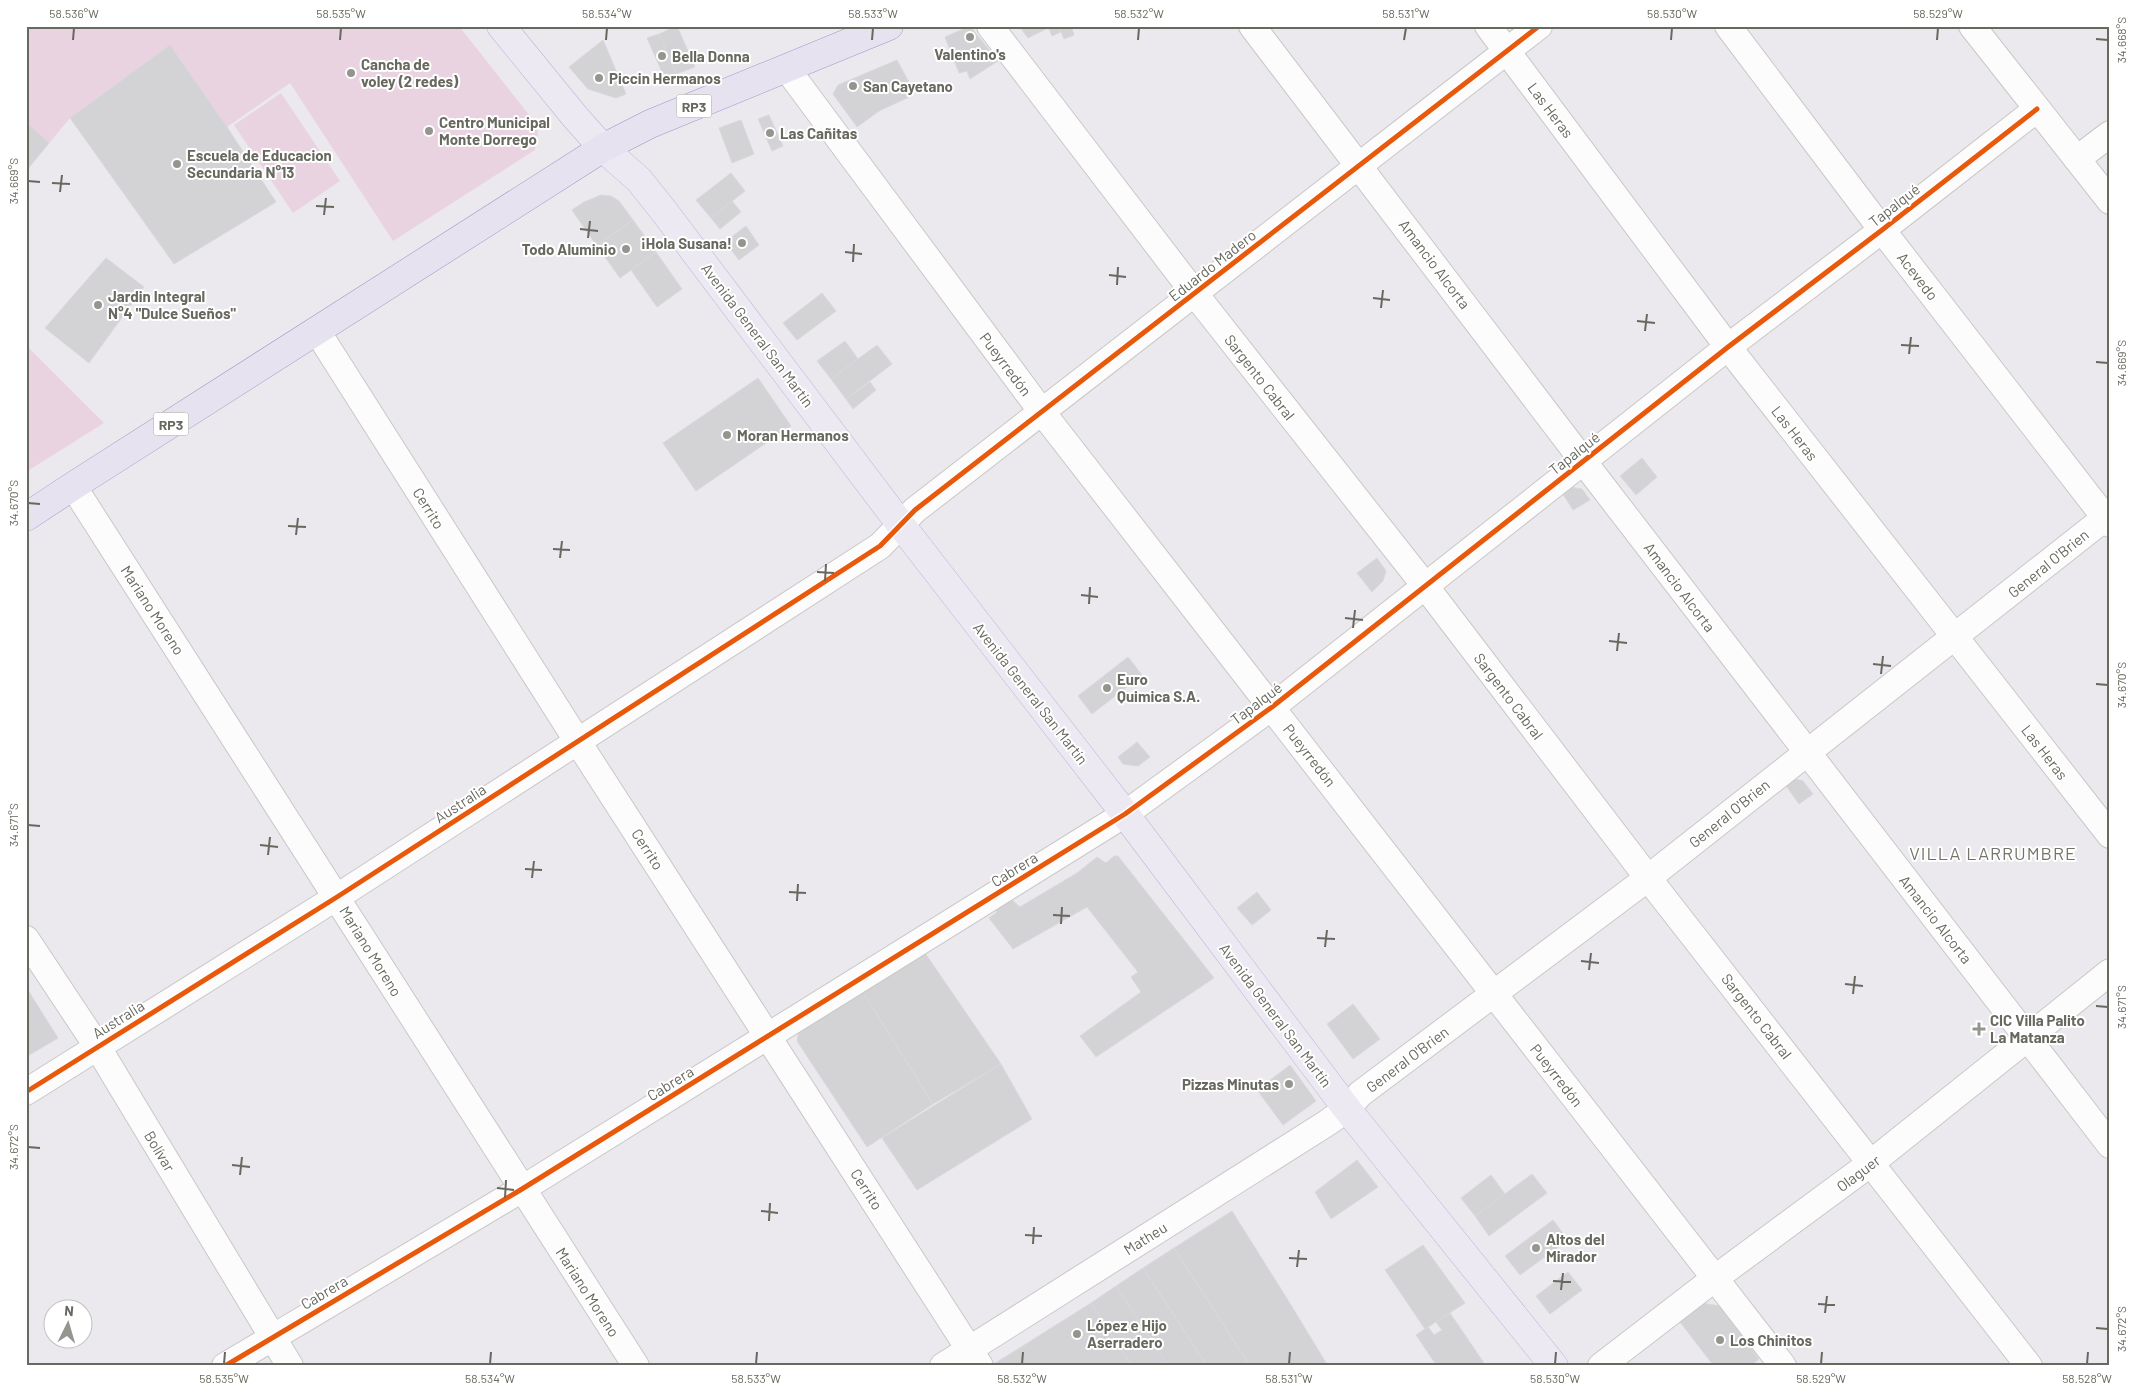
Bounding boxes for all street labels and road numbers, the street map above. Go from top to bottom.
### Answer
street label: Las Heras [1524,79,1578,141]
road number: RP3 [676,94,712,118]
street label: Tapalqué [1865,180,1923,230]
street label: Amancio Alcorta [1396,216,1474,312]
street label: Eduardo Madero [1165,225,1259,305]
street label: Acevedo [1894,249,1942,303]
street label: Avenida General San Martín [698,260,818,410]
street label: Pueyrredón [976,329,1036,399]
street label: Sargento Cabral [1221,331,1299,423]
street label: Las Heras [1768,402,1822,464]
road number: RP3 [154,412,188,436]
street label: Tapalqué [1545,428,1603,478]
street label: Cerrito [409,484,449,532]
street label: General O'Brien [2004,525,2092,601]
street label: Amancio Alcorta [1641,539,1719,635]
street label: Mariano Moreno [117,562,189,658]
street label: Avenida General San Martín [970,618,1092,768]
street label: Sargento Cabral [1471,649,1547,743]
street label: Tapalqué [1227,678,1285,728]
street label: Pueyrredón [1280,720,1340,790]
street label: Las Heras [2018,721,2072,783]
street label: General O'Brien [1685,775,1773,851]
street label: Australia [431,780,489,826]
street label: Cerrito [628,825,668,873]
street label: Cabrera [987,848,1041,890]
street label: Amancio Alcorta [1896,871,1976,967]
street label: Mariano Moreno [336,903,406,999]
street label: Avenida General San Martín [1216,940,1336,1090]
street label: Sargento Cabral [1718,970,1796,1062]
street label: Australia [89,996,147,1042]
street label: General O'Brien [1362,1022,1452,1096]
street label: Pueyrredón [1527,1040,1587,1110]
street label: Cabrera [643,1062,697,1104]
street label: Bolívar [141,1127,179,1175]
street label: Olaguer [1833,1150,1884,1195]
street label: Cerrito [847,1165,887,1213]
street label: Matheu [1120,1218,1170,1258]
street label: Mariano Moreno [552,1244,624,1340]
street label: Cabrera [297,1271,351,1313]

